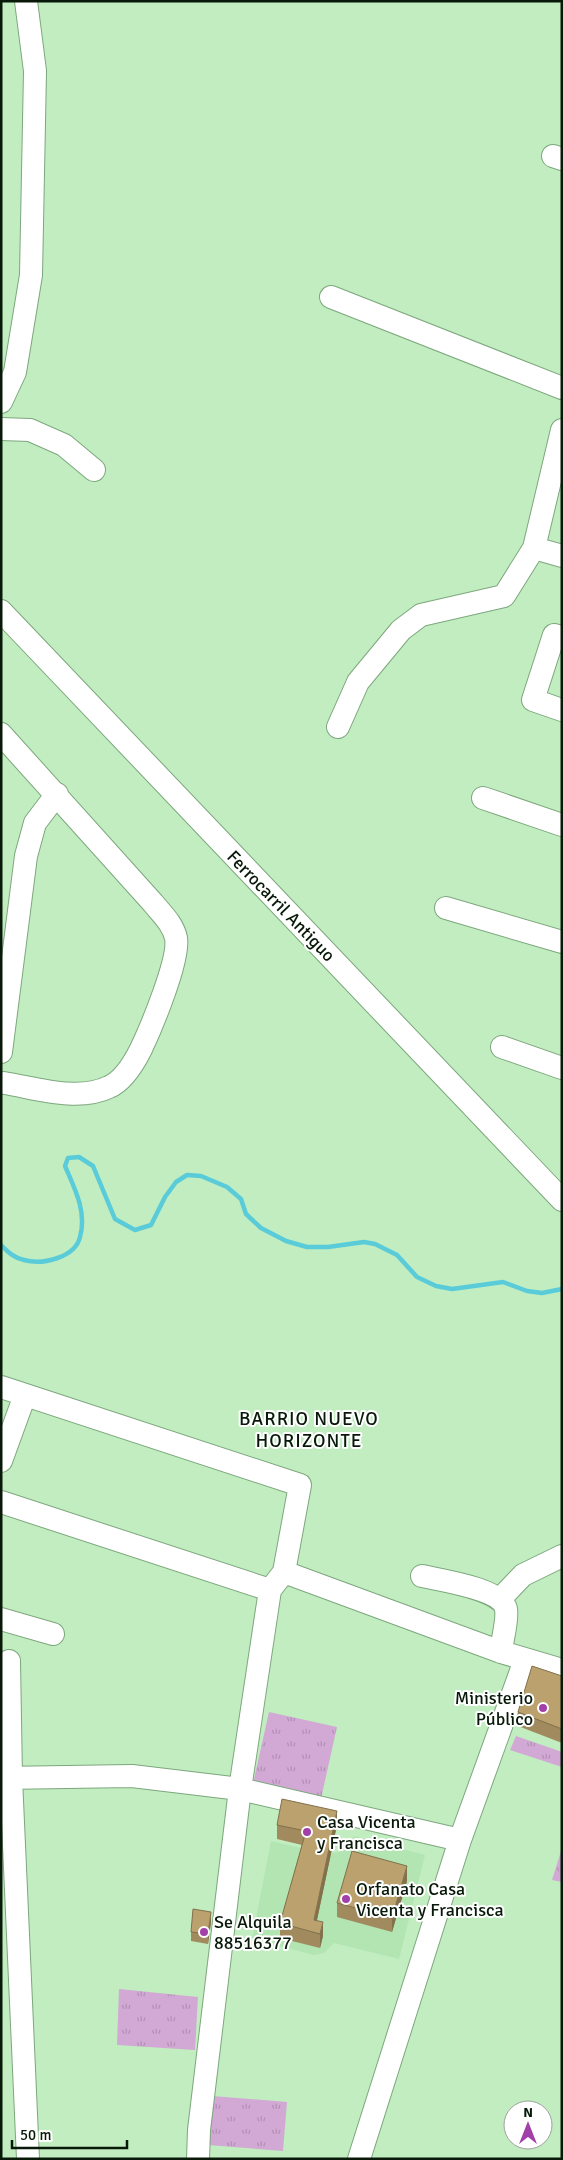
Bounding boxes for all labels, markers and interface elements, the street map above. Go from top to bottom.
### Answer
street label: Ferrocarril Antiguo [222,846,340,966]
district label: BARRIO NUEVO HORIZONTE [239,1407,379,1453]
place label: Ministerio Público [455,1687,533,1730]
marker: Ministerio Público [537,1702,549,1714]
place label: Casa Vicenta y Francisca [317,1811,416,1854]
marker: Casa Vicenta y Francisca [301,1826,313,1838]
place label: Orfanato Casa Vicenta y Francisca [356,1878,504,1921]
marker: Orfanato Casa Vicenta y Francisca [340,1893,352,1905]
place label: Se Alquila 88516377 [214,1911,292,1954]
marker: Se Alquila 88516377 [198,1926,210,1938]
north arrow [503,2100,553,2150]
text: N [523,2104,533,2121]
scale bar [12,2118,128,2150]
text: 50 m [20,2126,51,2144]

